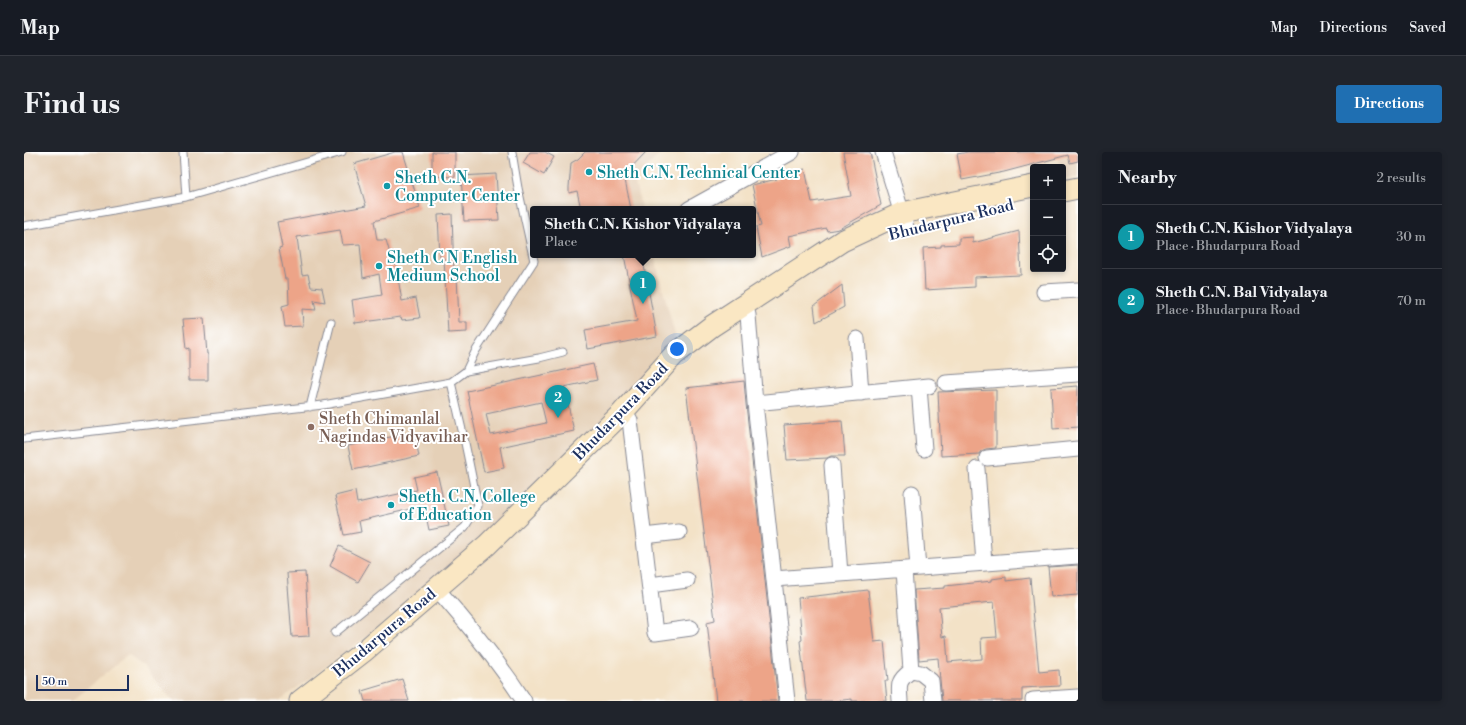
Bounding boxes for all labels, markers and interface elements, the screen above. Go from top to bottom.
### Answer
text: Map [20,16,60,40]
text: Map [1270,19,1298,37]
text: Directions [1320,19,1387,37]
text: Saved [1409,19,1446,37]
button: Directions [1336,85,1442,123]
text: Find us [24,87,120,122]
place label: Sheth C.N. Technical Center [597,163,800,183]
map controls [1030,164,1066,272]
button: + [1030,164,1066,200]
marker: Sheth C.N. Technical Center [584,167,594,177]
text: Nearby [1118,167,1177,189]
place label: Sheth C.N. Computer Center [395,168,520,206]
text: 2 results [1377,170,1426,186]
marker: Sheth C.N. Computer Center [382,181,392,191]
street label: Bhudarpura Road [886,195,1016,245]
button: − [1030,200,1066,236]
popup [530,206,756,258]
text: Sheth C.N. Kishor Vidyalaya [545,215,741,234]
text: Sheth C.N. Kishor Vidyalaya [1156,219,1352,238]
text: 1 [1128,229,1134,245]
text: 30 m [1396,229,1426,245]
text: Place [545,234,577,250]
button: locate [1030,236,1066,272]
text: Place · Bhudarpura Road [1156,238,1300,254]
place label: Sheth C N English Medium School [387,248,518,286]
marker: Sheth C N English Medium School [374,261,384,271]
pin: 1 [630,271,656,304]
text: Sheth C.N. Bal Vidyalaya [1156,283,1328,302]
text: 2 [1127,293,1135,309]
text: 70 m [1397,293,1426,309]
text: Place · Bhudarpura Road [1156,302,1300,318]
your location [667,339,687,359]
street label: Bhudarpura Road [568,359,672,465]
pin: 2 [545,385,571,418]
place label: Sheth Chimanlal Nagindas Vidyavihar [319,409,468,447]
marker: Sheth Chimanlal Nagindas Vidyavihar [306,422,316,432]
place label: Sheth. C.N. College of Education [399,487,536,525]
marker: Sheth. C.N. College of Education [386,500,396,510]
street label: Bhudarpura Road [328,584,440,682]
scale bar [36,673,129,692]
text: 50 m [42,675,67,689]

